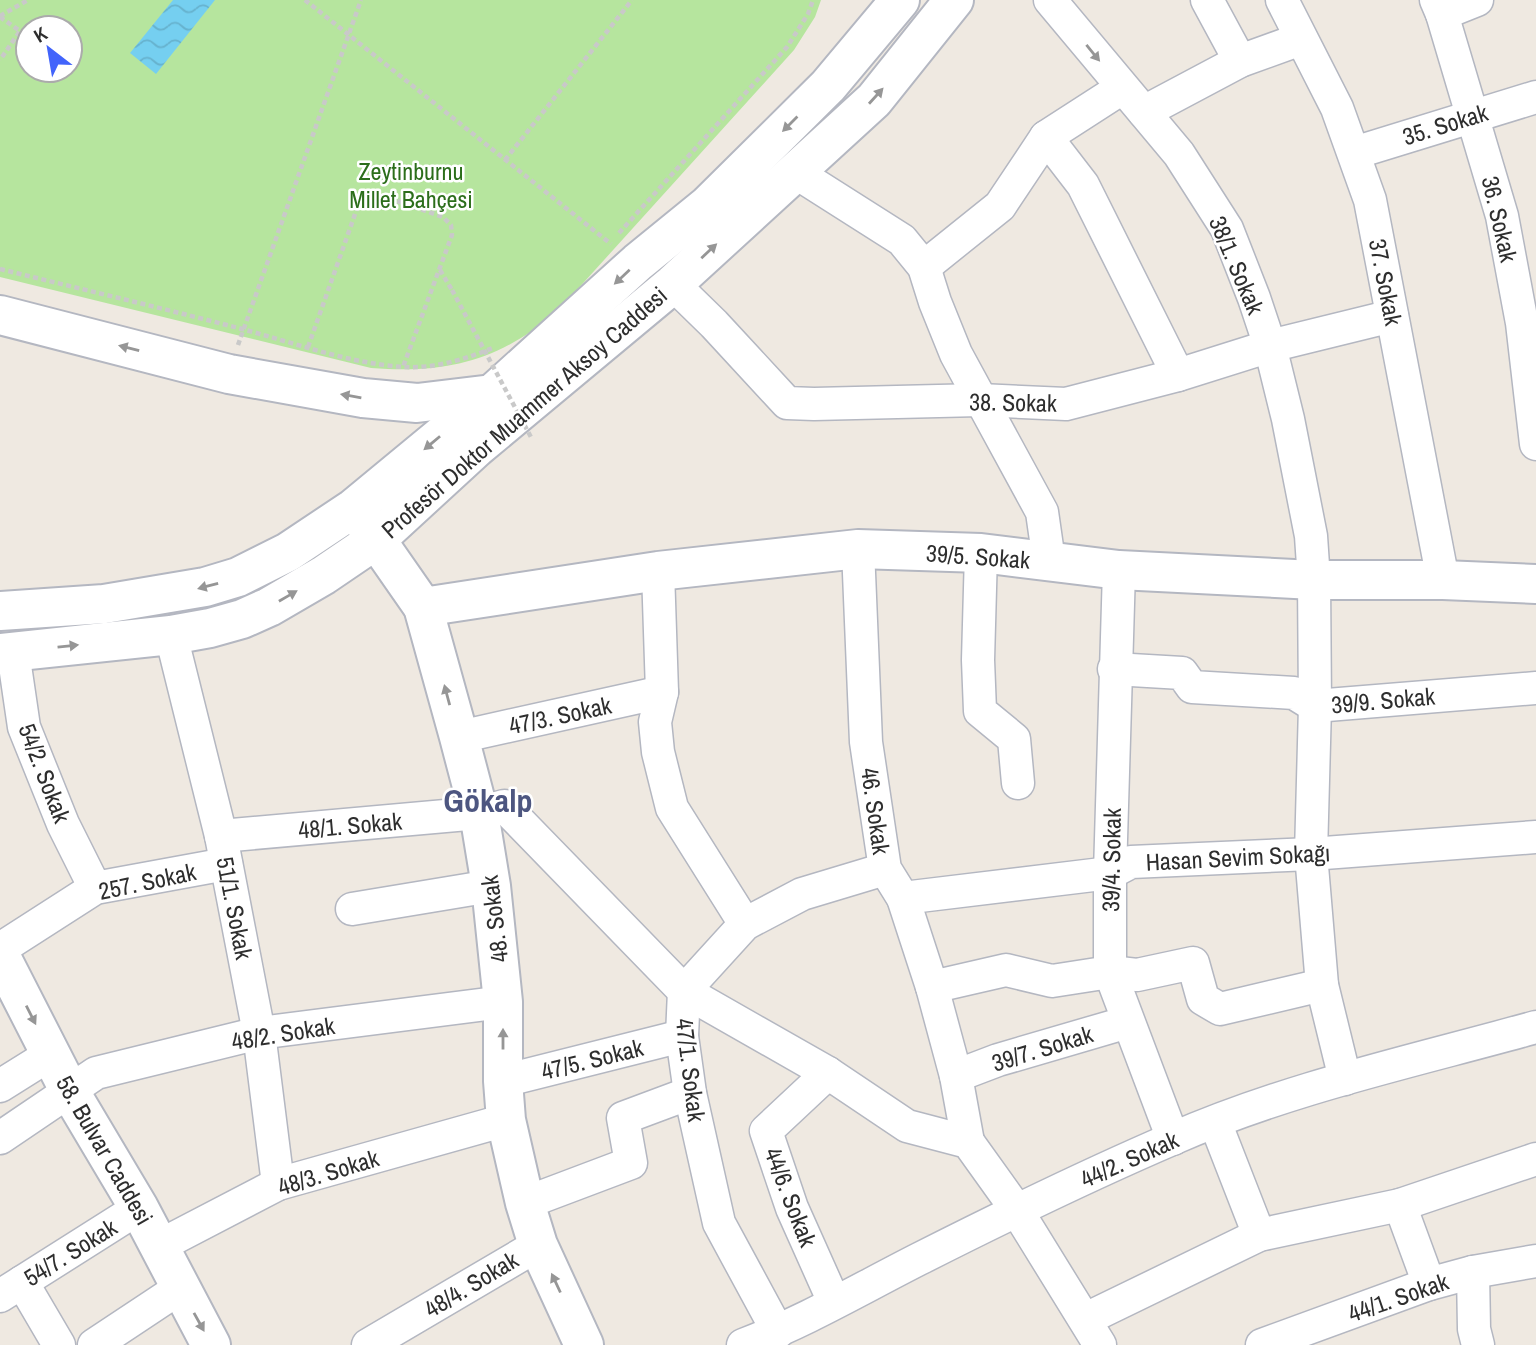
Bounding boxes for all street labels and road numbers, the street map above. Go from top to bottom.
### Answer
street label: 35. Sokak [1398,96,1492,152]
street label: 36. Sokak [1475,173,1525,265]
street label: 38/1. Sokak [1202,211,1272,319]
street label: 37. Sokak [1362,236,1410,328]
street label: Profesör Doktor Muammer Aksoy Caddesi [374,279,674,545]
street label: 38. Sokak [969,385,1057,419]
street label: 39/5. Sokak [925,536,1031,576]
street label: 39/9. Sokak [1330,680,1436,720]
street label: 47/3. Sokak [506,689,614,741]
street label: 54/2. Sokak [11,719,79,827]
street label: 46. Sokak [854,765,898,857]
street label: 48/1. Sokak [297,805,403,845]
street label: 39/4. Sokak [1094,808,1128,912]
street label: Hasan Sevim Sokağı [1145,836,1331,878]
street label: 51/1. Sokak [209,854,261,962]
street label: 257. Sokak [96,855,199,907]
street label: 48. Sokak [473,873,515,964]
street label: 48/2. Sokak [229,1009,337,1057]
street label: 47/1. Sokak [669,1016,713,1124]
street label: 39/7. Sokak [988,1017,1097,1078]
street label: 47/5. Sokak [538,1031,646,1087]
street label: 58. Bulvar Caddesi [49,1070,161,1230]
street label: 44/2. Sokak [1075,1123,1183,1195]
street label: 48/3. Sokak [274,1141,383,1202]
street label: 44/6. Sokak [757,1143,825,1251]
street label: 54/7. Sokak [17,1211,123,1293]
street label: 48/4. Sokak [418,1243,524,1324]
street label: 44/1. Sokak [1344,1265,1452,1329]

